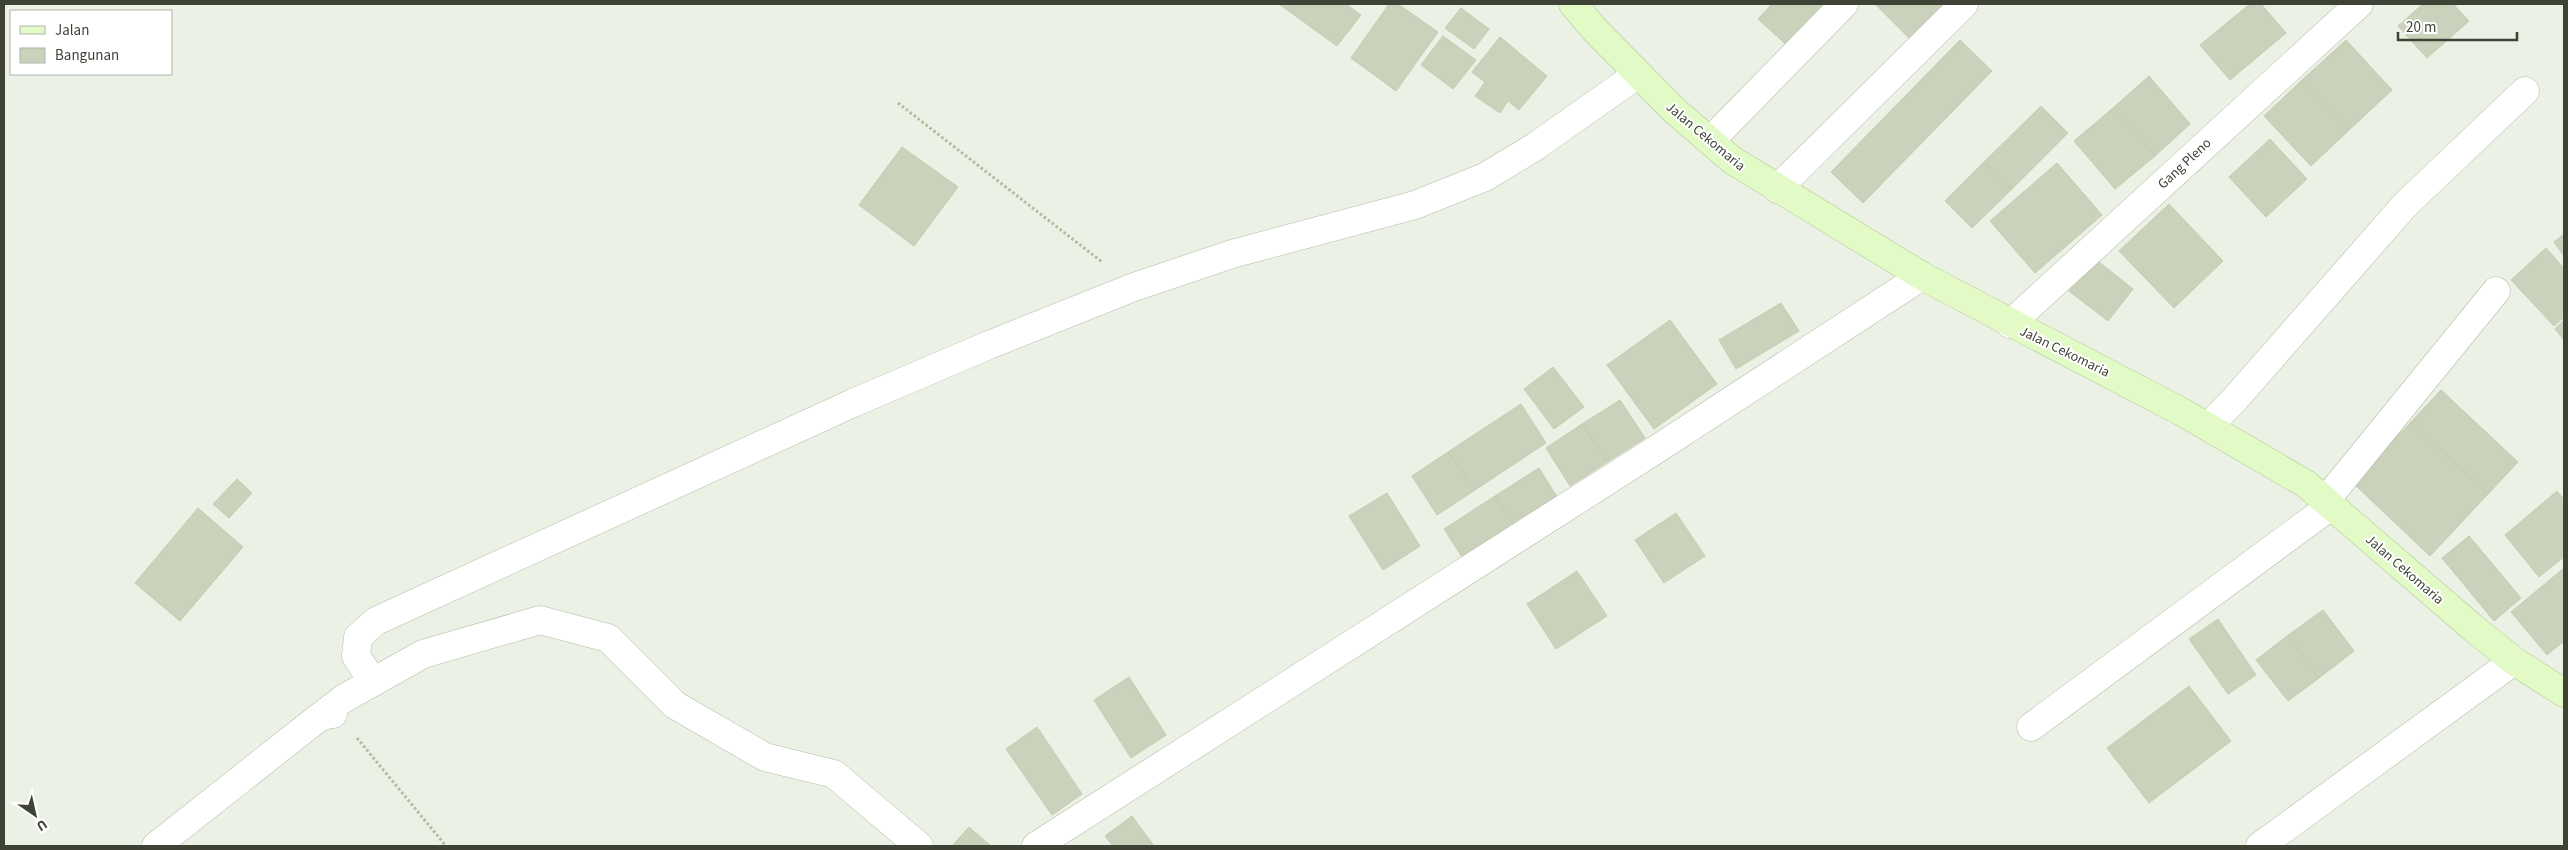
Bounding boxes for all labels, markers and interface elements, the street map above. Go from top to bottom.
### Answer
legend [10,10,172,75]
scale bar [2398,10,2517,42]
text: 20 m [2406,17,2436,38]
text: Jalan [55,20,89,41]
text: Bangunan [55,45,119,66]
street label: Jalan Cekomaria [1661,98,1749,176]
street label: Gang Pleno [2153,134,2216,194]
street label: Jalan Cekomaria [2016,321,2113,382]
street label: Jalan Cekomaria [2361,530,2448,609]
north arrow [10,790,60,840]
text: U [32,814,51,836]

